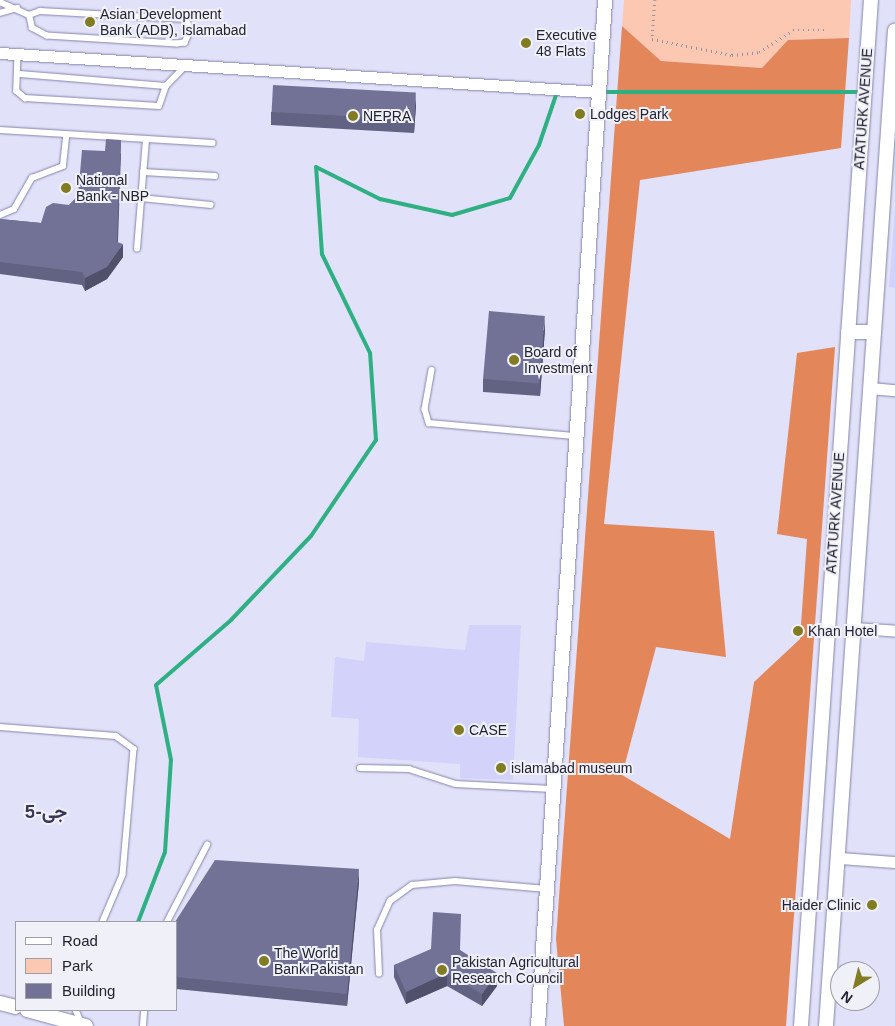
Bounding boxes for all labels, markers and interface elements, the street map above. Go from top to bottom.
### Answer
place label: Asian Development Bank (ADB), Islamabad [100,6,246,38]
marker: Asian Development Bank (ADB), Islamabad [84,16,96,28]
place label: Executive 48 Flats [536,27,597,59]
marker: Executive 48 Flats [520,37,532,49]
street label: ATATURK AVENUE [850,47,876,171]
place label: Lodges Park [590,106,669,122]
place label: NEPRA [363,108,411,124]
marker: Lodges Park [574,108,586,120]
marker: NEPRA [347,110,359,122]
place label: National Bank - NBP [76,172,149,204]
marker: National Bank - NBP [60,182,72,194]
place label: Board of Investment [524,344,592,377]
marker: Board of Investment [508,354,520,366]
street label: ATATURK AVENUE [822,451,848,575]
place label: Khan Hotel [808,623,877,639]
marker: Khan Hotel [792,625,804,637]
place label: CASE [469,722,507,738]
marker: CASE [453,724,465,736]
place label: islamabad museum [511,760,632,776]
marker: islamabad museum [495,762,507,774]
district label: جی-5 [25,801,67,823]
place label: Haider Clinic [782,897,861,913]
marker: Haider Clinic [865,898,879,912]
legend [15,921,178,1011]
text: Road [62,932,98,949]
place label: The World Bank Pakistan [274,945,363,978]
place label: Pakistan Agricultural Research Council [452,954,580,986]
marker: The World Bank Pakistan [258,955,270,967]
text: Park [62,957,93,974]
north arrow [830,961,880,1011]
marker: Pakistan Agricultural Research Council [436,964,448,976]
text: Building [62,982,115,999]
text: N [838,988,856,1007]

